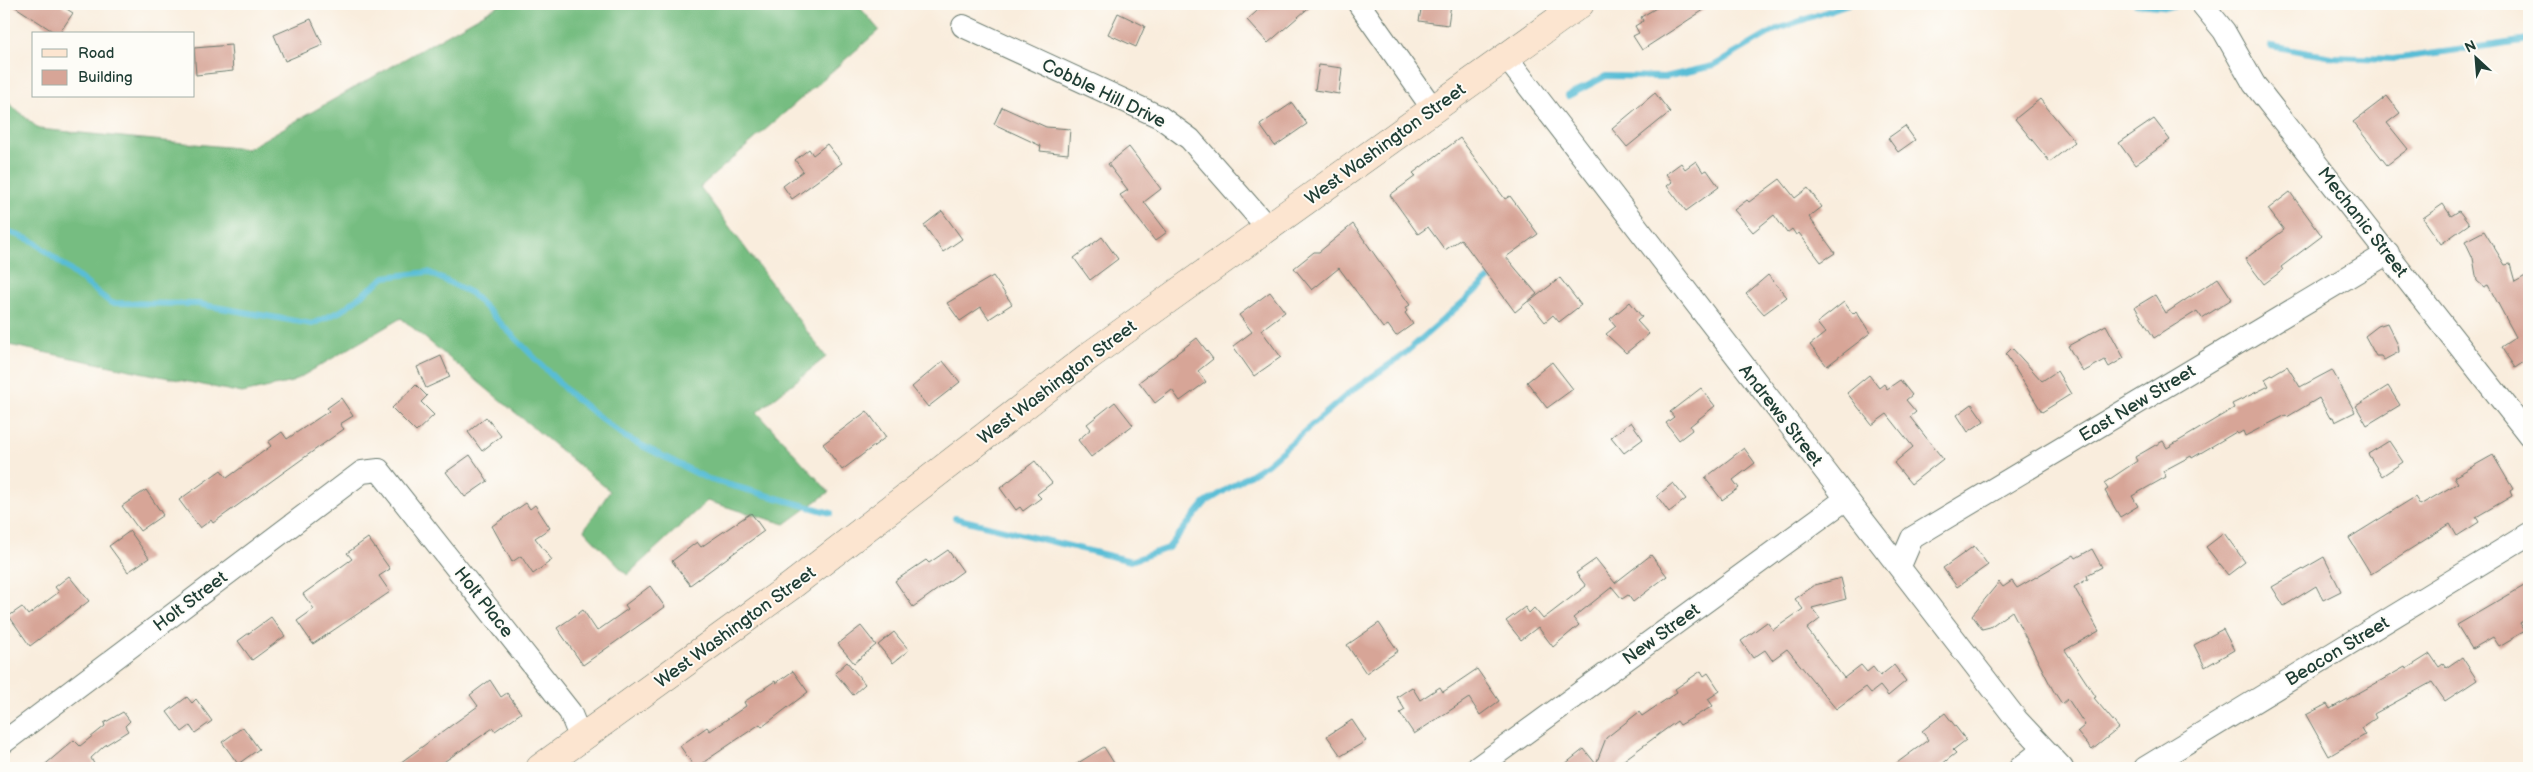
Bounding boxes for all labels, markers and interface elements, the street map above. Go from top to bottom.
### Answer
legend [32,32,195,98]
north arrow [2450,32,2500,82]
text: N [2462,37,2479,57]
text: Road [78,44,114,63]
street label: Cobble Hill Drive [1038,54,1169,133]
text: Building [78,68,133,87]
street label: West Washington Street [1301,79,1470,210]
street label: Mechanic Street [2313,163,2412,282]
street label: West Washington Street [974,316,1141,449]
street label: Andrews Street [1734,360,1827,471]
street label: East New Street [2075,360,2199,446]
street label: West Washington Street [651,562,820,693]
street label: Holt Place [450,563,518,642]
street label: Holt Street [149,567,232,636]
street label: New Street [1619,599,1704,669]
street label: Beacon Street [2282,612,2393,691]

